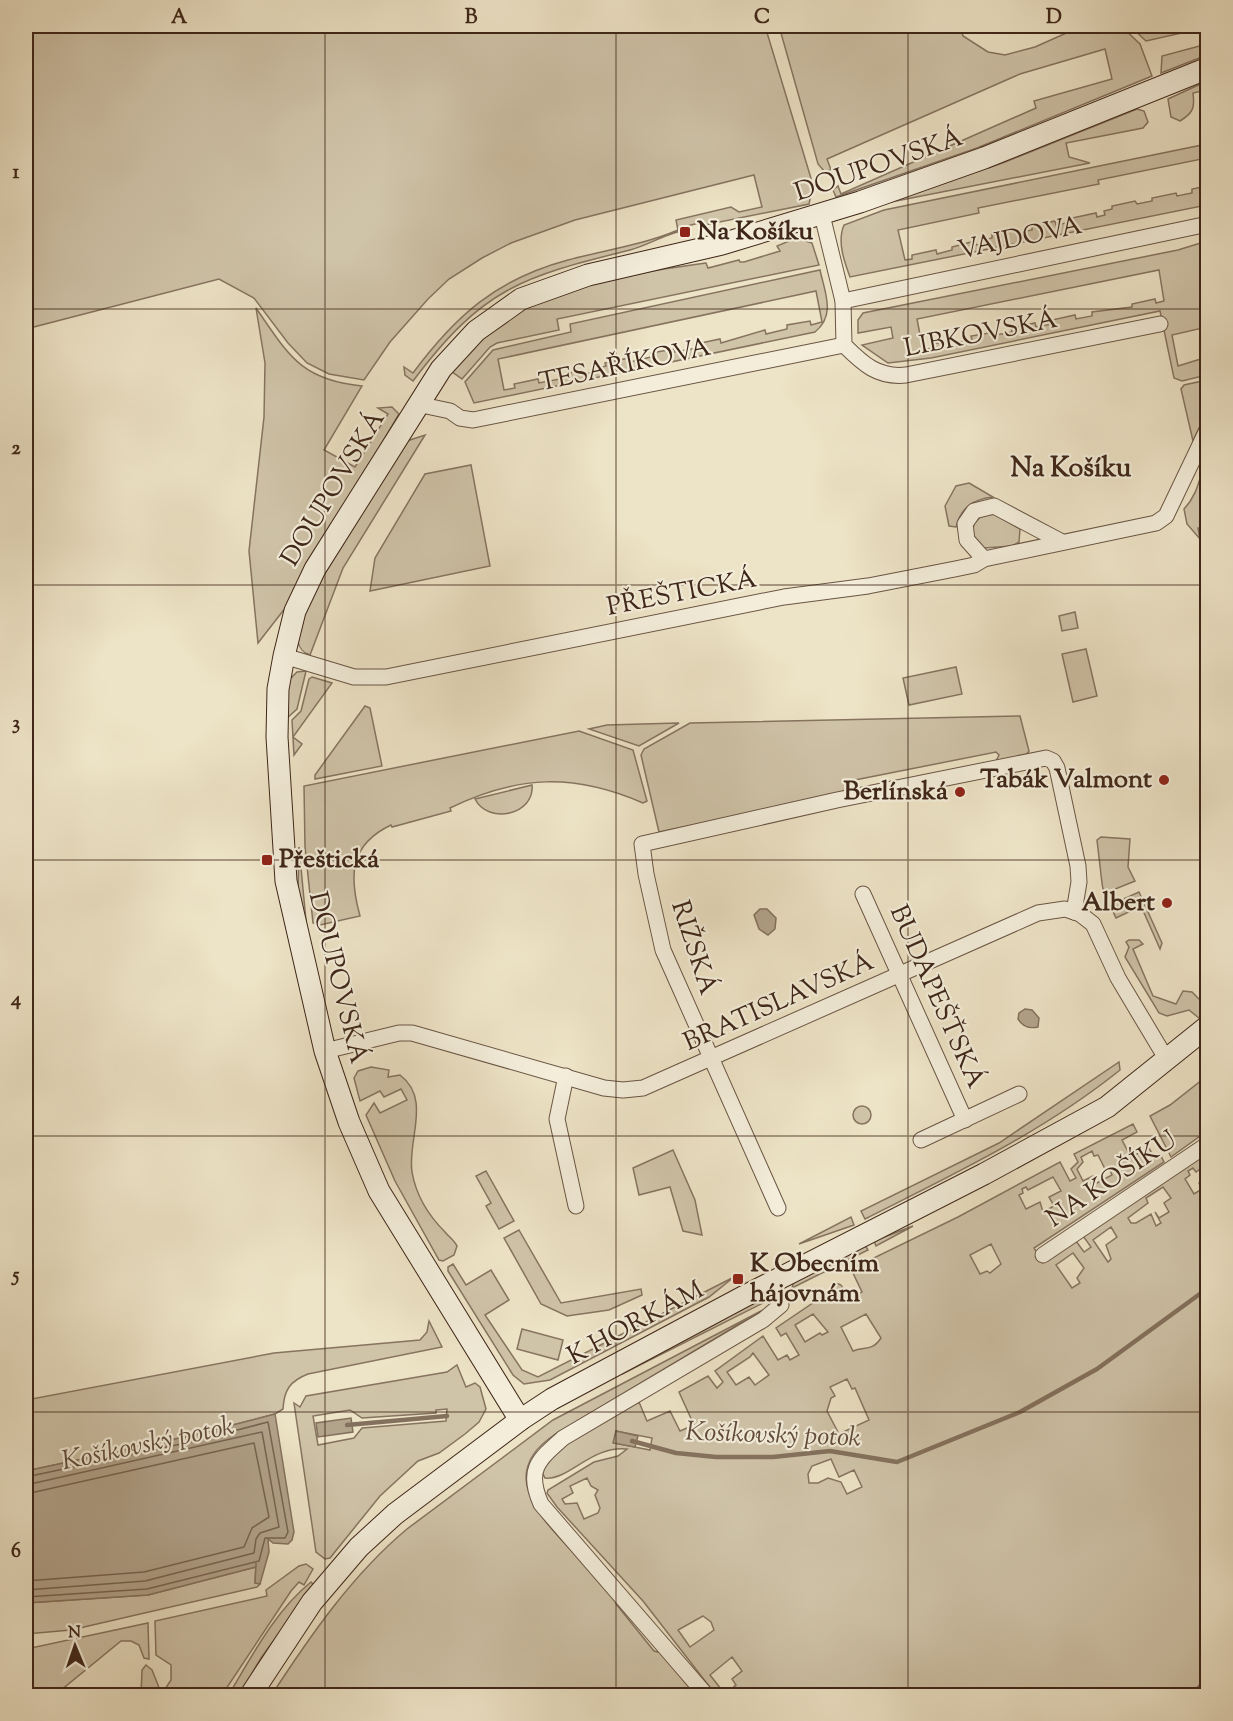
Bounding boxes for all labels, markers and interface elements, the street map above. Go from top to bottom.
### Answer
text: A [171,4,188,33]
text: B [465,4,478,33]
text: C [754,4,770,33]
text: D [1046,4,1062,33]
street label: DOUPOVSKÁ [790,120,968,212]
text: 1 [13,159,20,188]
street label: VAJDOVA [954,208,1086,270]
place label: Na Košíku [697,214,813,251]
marker: Na Košíku [678,225,692,239]
street label: LIBKOVSKÁ [901,302,1061,368]
street label: TESAŘÍKOVA [536,330,714,402]
street label: DOUPOVSKÁ [273,404,395,574]
text: 2 [11,435,21,464]
district label: Na Košíku [1011,450,1132,489]
street label: PŘEŠTICKÁ [604,561,760,627]
text: 3 [12,710,20,739]
place label: Tabák Valmont [980,762,1152,799]
marker: Tabák Valmont [1157,773,1171,787]
place label: Berlínská [844,774,948,811]
marker: Berlínská [953,785,967,799]
place label: Přeštická [279,842,379,879]
marker: Přeštická [260,853,274,867]
place label: Albert [1081,885,1155,922]
street label: DOUPOVSKÁ [298,888,376,1068]
street label: RIŽSKÁ [660,896,726,1000]
marker: Albert [1160,896,1174,910]
street label: BUDAPEŠŤSKÁ [879,899,993,1095]
street label: BRATISLAVSKÁ [678,944,880,1062]
text: 4 [10,986,21,1015]
street label: NA KOŠÍKU [1039,1123,1185,1237]
place label: K Obecním hájovnám [750,1246,879,1313]
text: 5 [11,1262,20,1291]
street label: K HORKÁM [561,1272,711,1375]
marker: K Obecním hájovnám [731,1272,745,1286]
water label: Košíkovský potok [58,1408,238,1482]
water label: Košíkovský potok [685,1413,861,1459]
text: 6 [11,1538,21,1567]
north arrow [45,1616,105,1676]
text: N [68,1622,82,1645]

